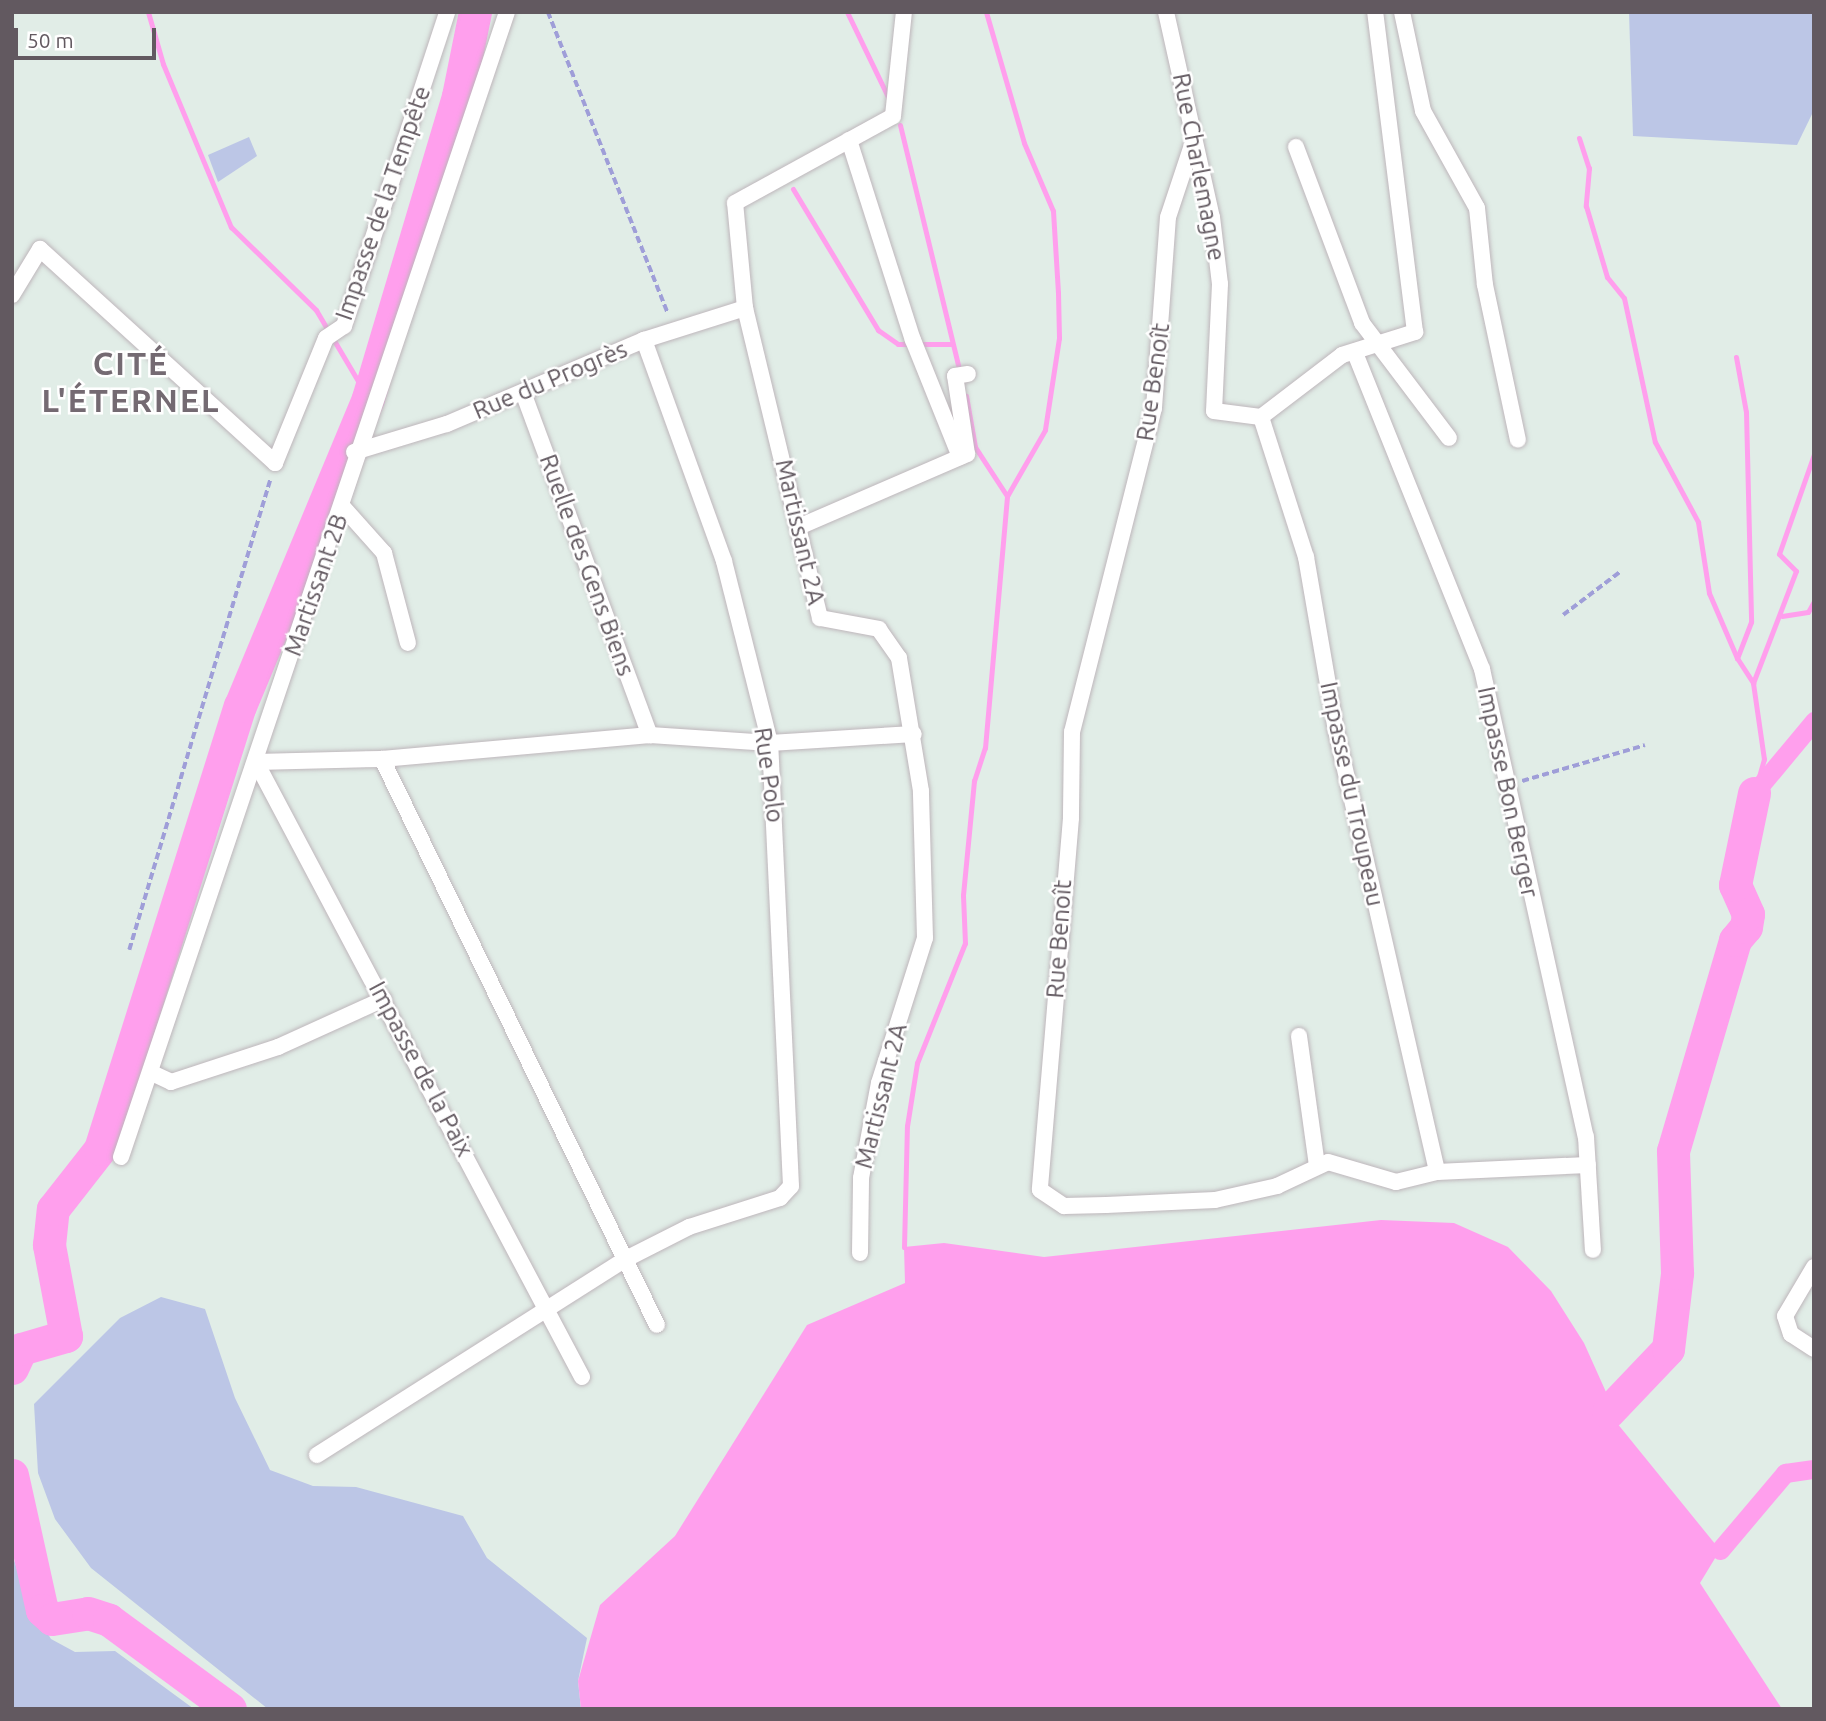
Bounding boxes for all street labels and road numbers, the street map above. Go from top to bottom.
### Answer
street label: Rue Charlemagne [1167,71,1231,263]
street label: Impasse de la Tempête [329,82,437,324]
street label: Rue Benoît [1130,321,1176,443]
street label: Rue du Progrès [469,335,631,425]
street label: Ruelle des Gens Biens [534,450,640,680]
street label: Martissant 2A [769,456,831,608]
street label: Martissant 2B [278,510,354,660]
street label: Impasse du Troupeau [1314,679,1390,909]
street label: Impasse Bon Berger [1472,684,1544,900]
street label: Rue Polo [748,726,790,824]
street label: Rue Benoît [1040,879,1078,999]
street label: Impasse de la Paix [363,977,479,1161]
street label: Martissant 2A [849,1020,913,1172]

